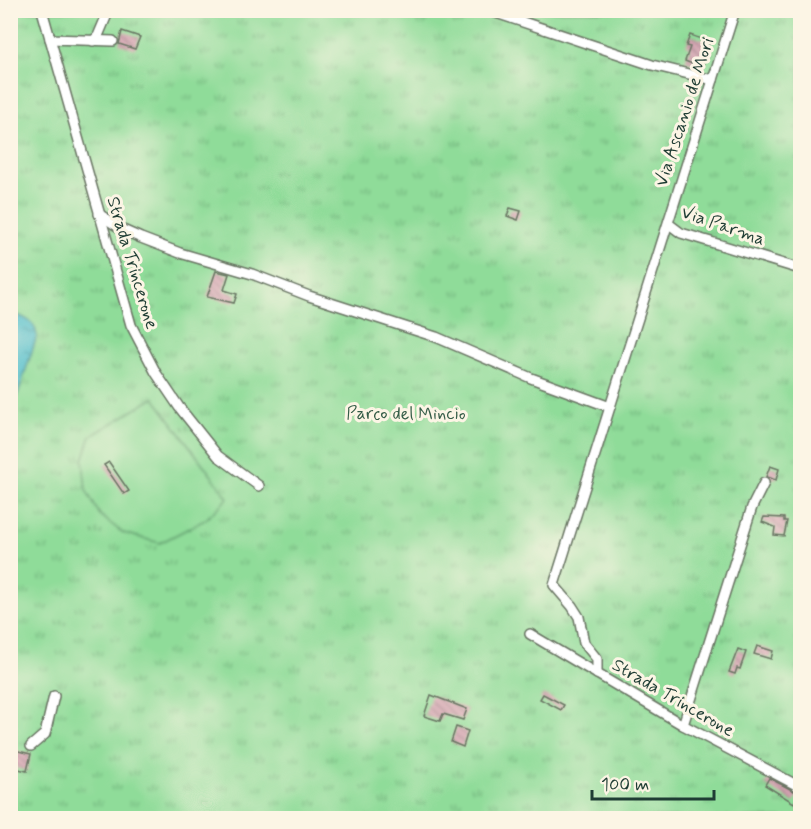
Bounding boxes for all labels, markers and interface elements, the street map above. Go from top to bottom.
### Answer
street label: Via Ascanio de Mori [650,34,720,190]
street label: Strada Trincerone [100,194,164,332]
street label: Via Parma [678,200,768,252]
park label: Parco del Mincio [346,402,466,426]
street label: Strada Trincerone [608,653,739,743]
scale bar [592,763,714,801]
text: 100 m [601,773,649,797]

